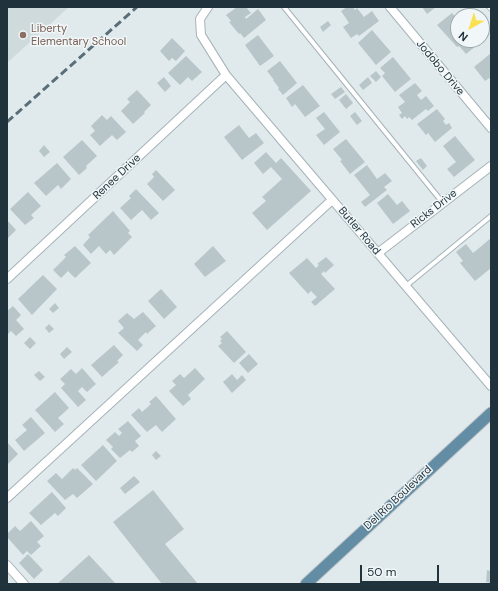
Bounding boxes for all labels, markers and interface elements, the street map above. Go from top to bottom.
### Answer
north arrow [450,8,490,48]
place label: Liberty Elementary School [31,22,126,48]
text: N [456,29,471,45]
marker: Liberty Elementary School [18,30,28,40]
street label: Jodobo Drive [413,38,467,98]
street label: Renee Drive [90,152,144,202]
street label: Ricks Drive [408,187,460,231]
street label: Butler Road [335,204,383,258]
street label: Del Río Boulevard [361,463,435,533]
scale bar [362,557,441,583]
text: 50 m [367,564,396,580]

